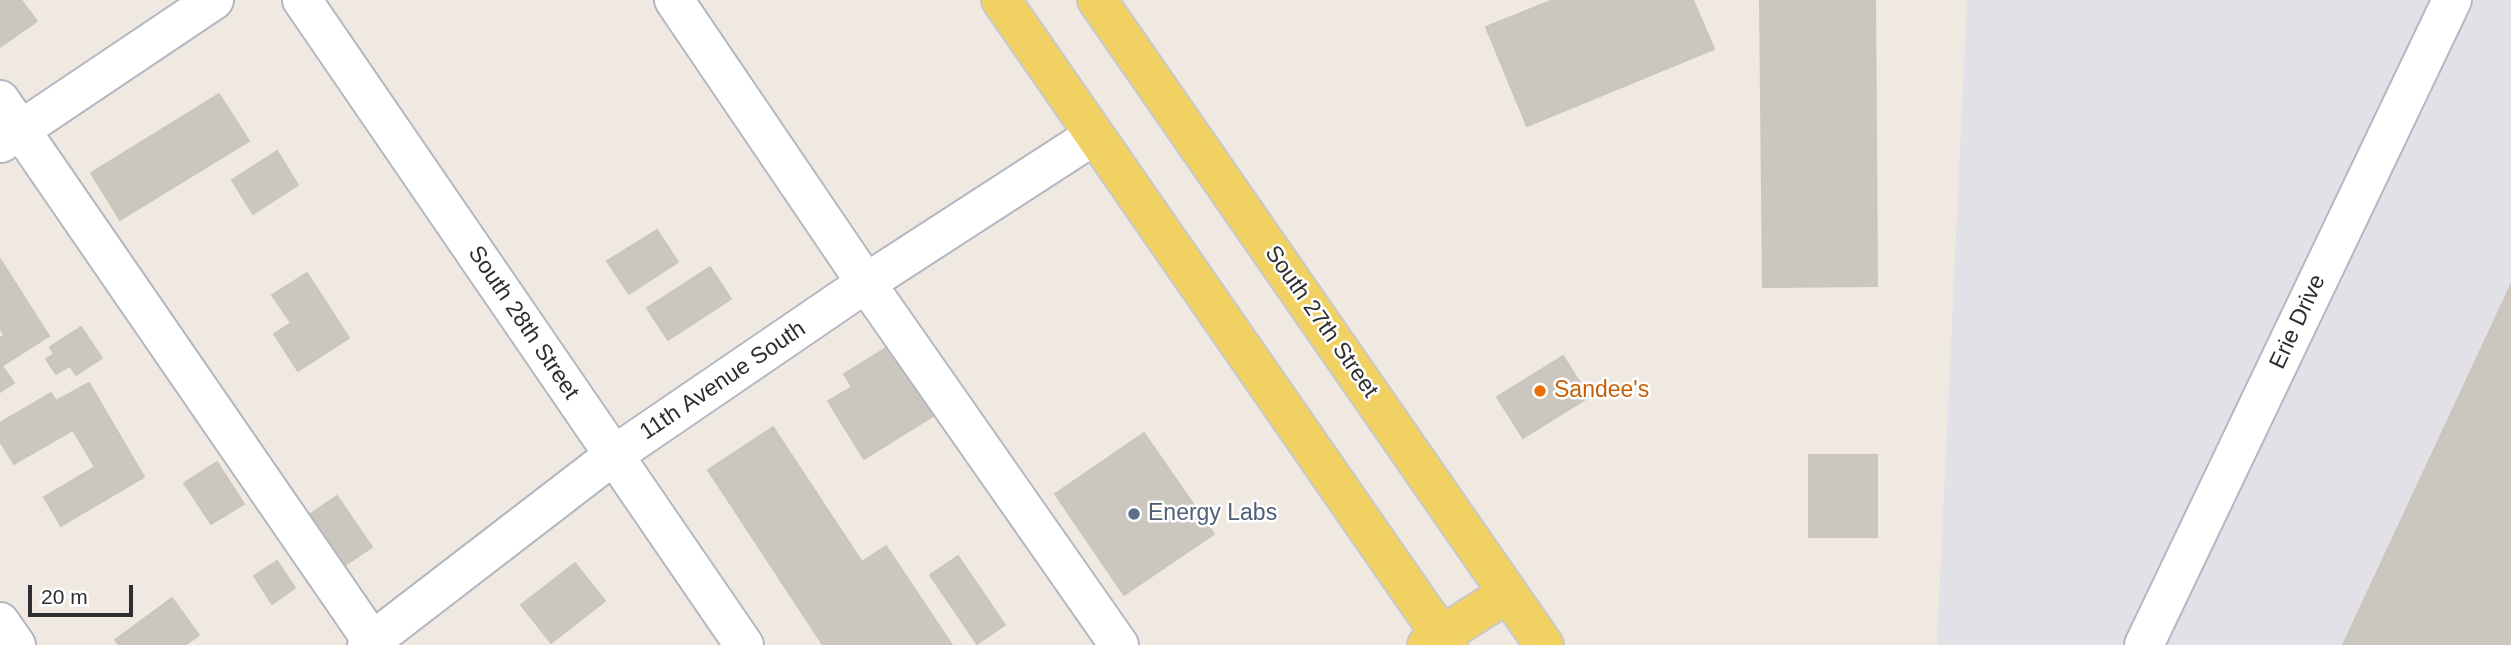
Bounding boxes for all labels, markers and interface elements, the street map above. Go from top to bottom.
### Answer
street label: South 28th Street [462,241,584,405]
street label: South 27th Street [1258,241,1384,403]
street label: Erie Drive [2264,270,2332,374]
street label: 11th Avenue South [635,315,811,447]
place label: Sandee's [1554,377,1649,405]
marker: Sandee's [1532,383,1548,399]
place label: Energy Labs [1148,500,1277,528]
marker: Energy Labs [1126,506,1142,522]
scale bar [32,572,136,616]
text: 20 m [41,585,88,608]

